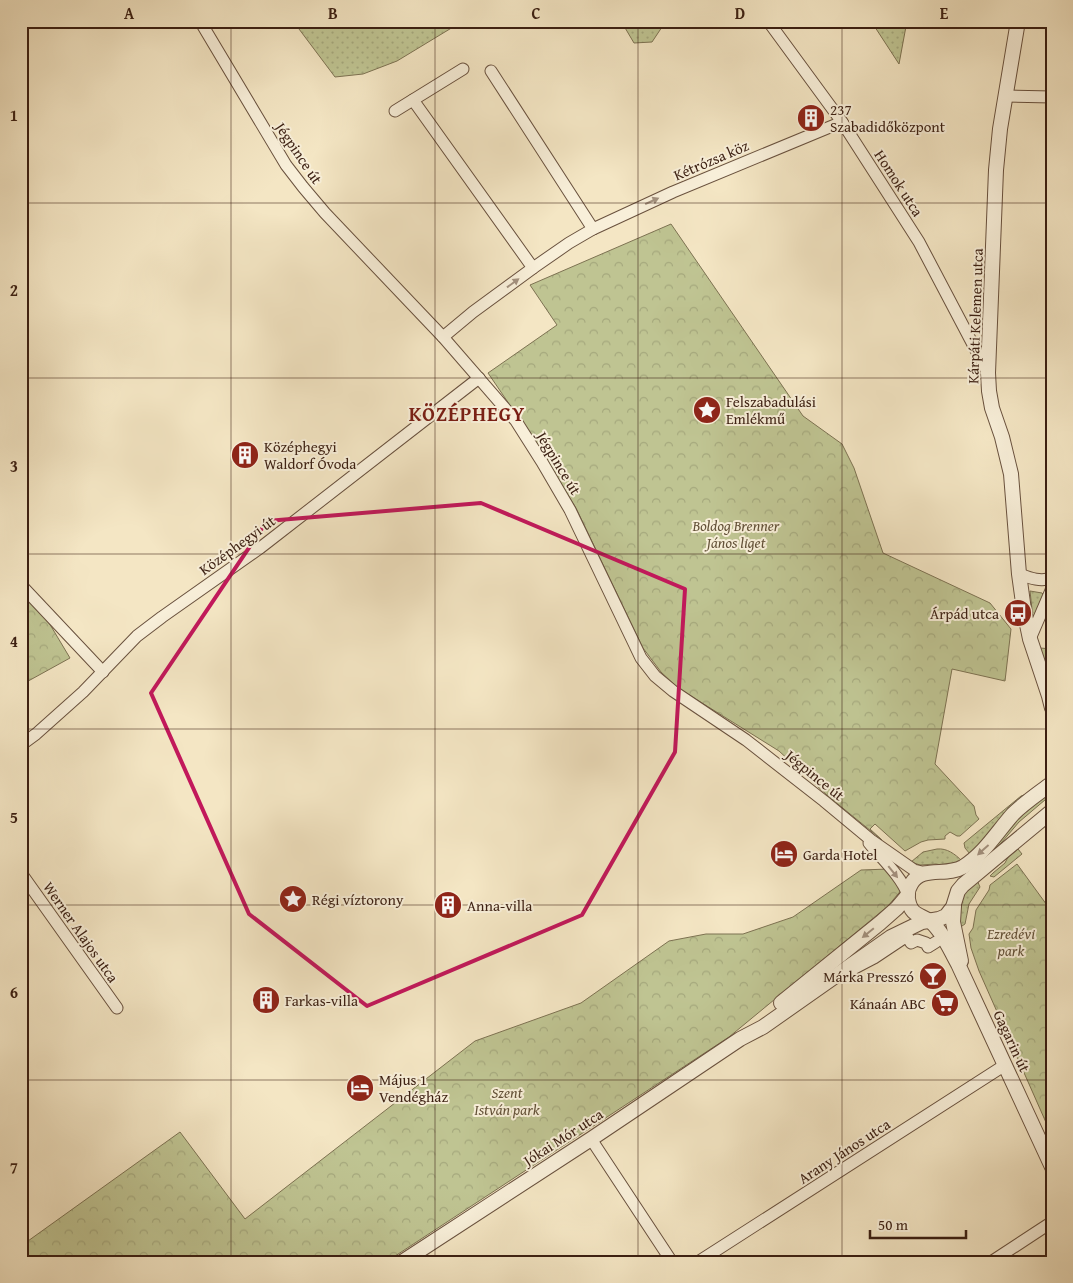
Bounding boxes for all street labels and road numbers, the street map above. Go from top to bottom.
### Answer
street label: Jégpince út [270,116,328,189]
street label: Kétrózsa köz [670,135,752,185]
street label: Homok utca [870,146,928,220]
street label: Kárpáti Kelemen utca [962,248,988,384]
street label: Jégpince út [531,426,586,499]
street label: Középhegyi út [195,510,280,580]
street label: Jégpince út [779,743,849,806]
street label: Werner Alajos utca [38,877,124,987]
street label: Gagarin út [989,1007,1036,1076]
street label: Jókai Mór utca [517,1103,607,1172]
street label: Arany János utca [794,1113,894,1189]

